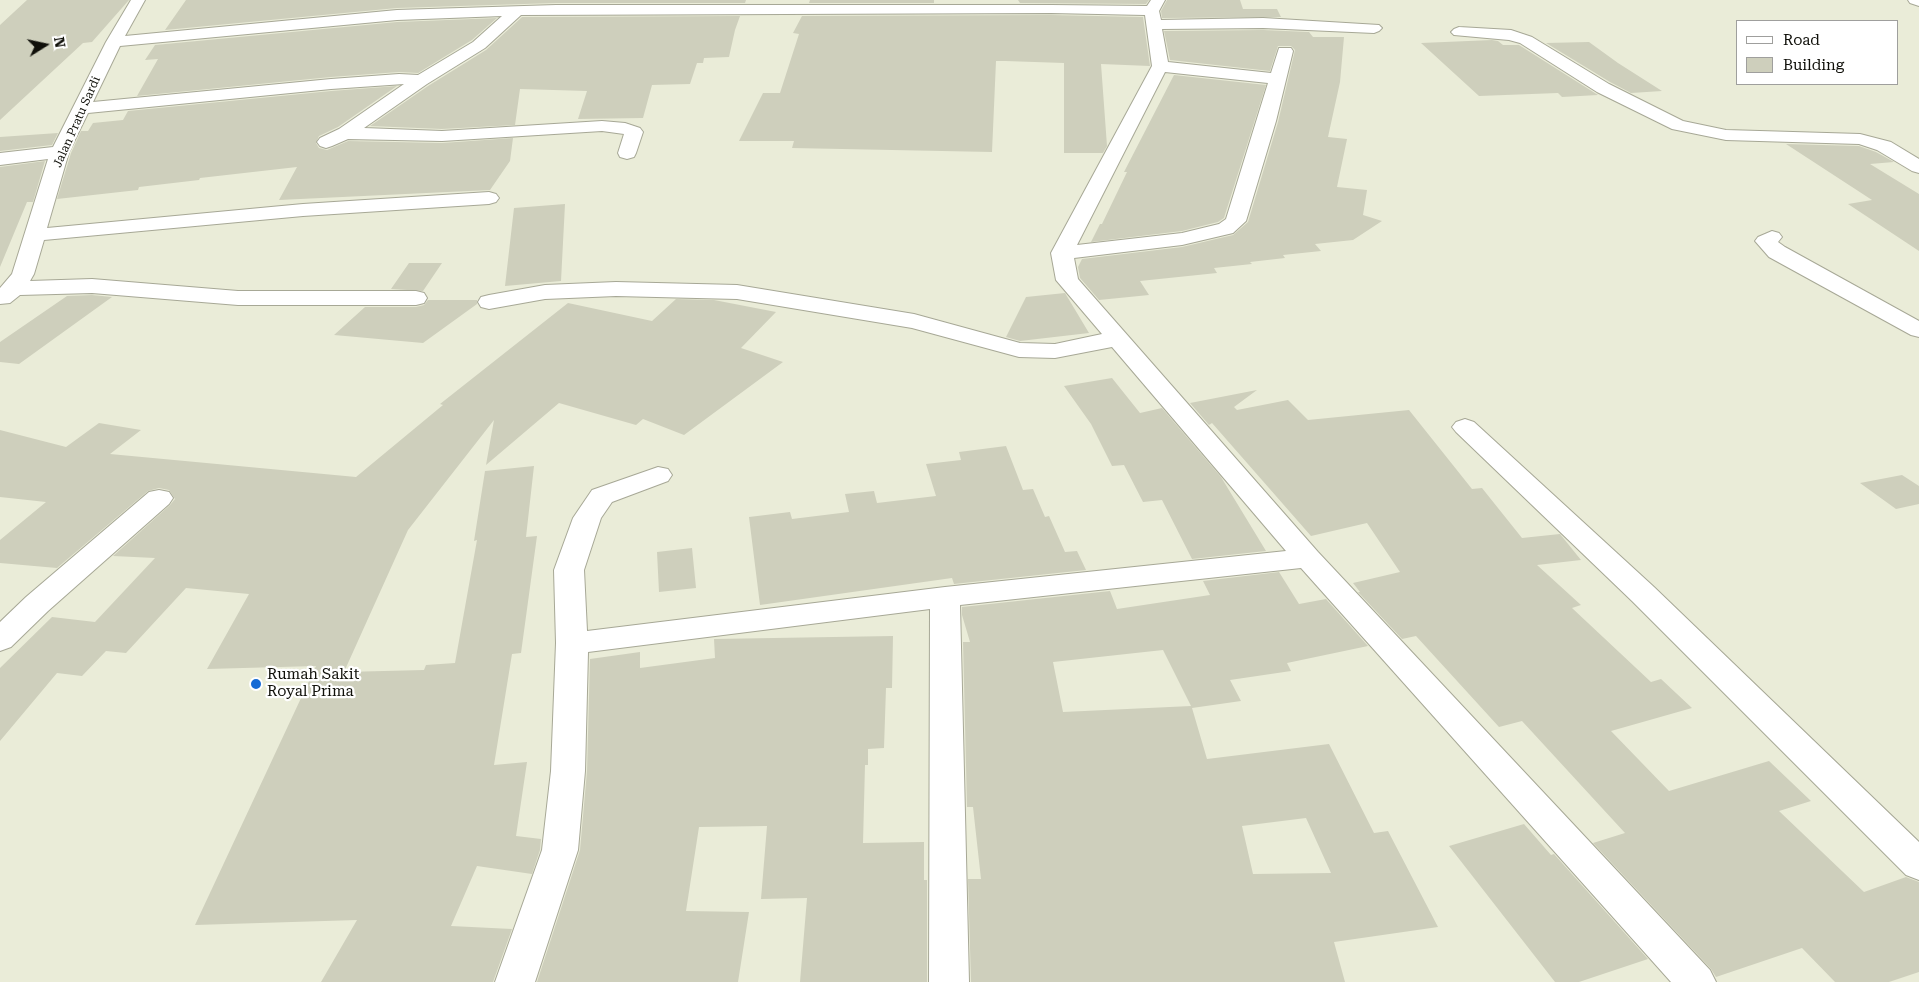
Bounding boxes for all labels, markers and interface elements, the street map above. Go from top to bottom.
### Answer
north arrow [20,20,70,70]
legend [1736,20,1899,85]
text: Road [1783,31,1820,49]
text: N [51,36,69,49]
text: Building [1783,56,1844,74]
street label: Jalan Pratu Sardi [50,74,104,170]
place label: Rumah Sakit Royal Prima [267,666,359,701]
marker: Rumah Sakit Royal Prima [249,677,263,691]

